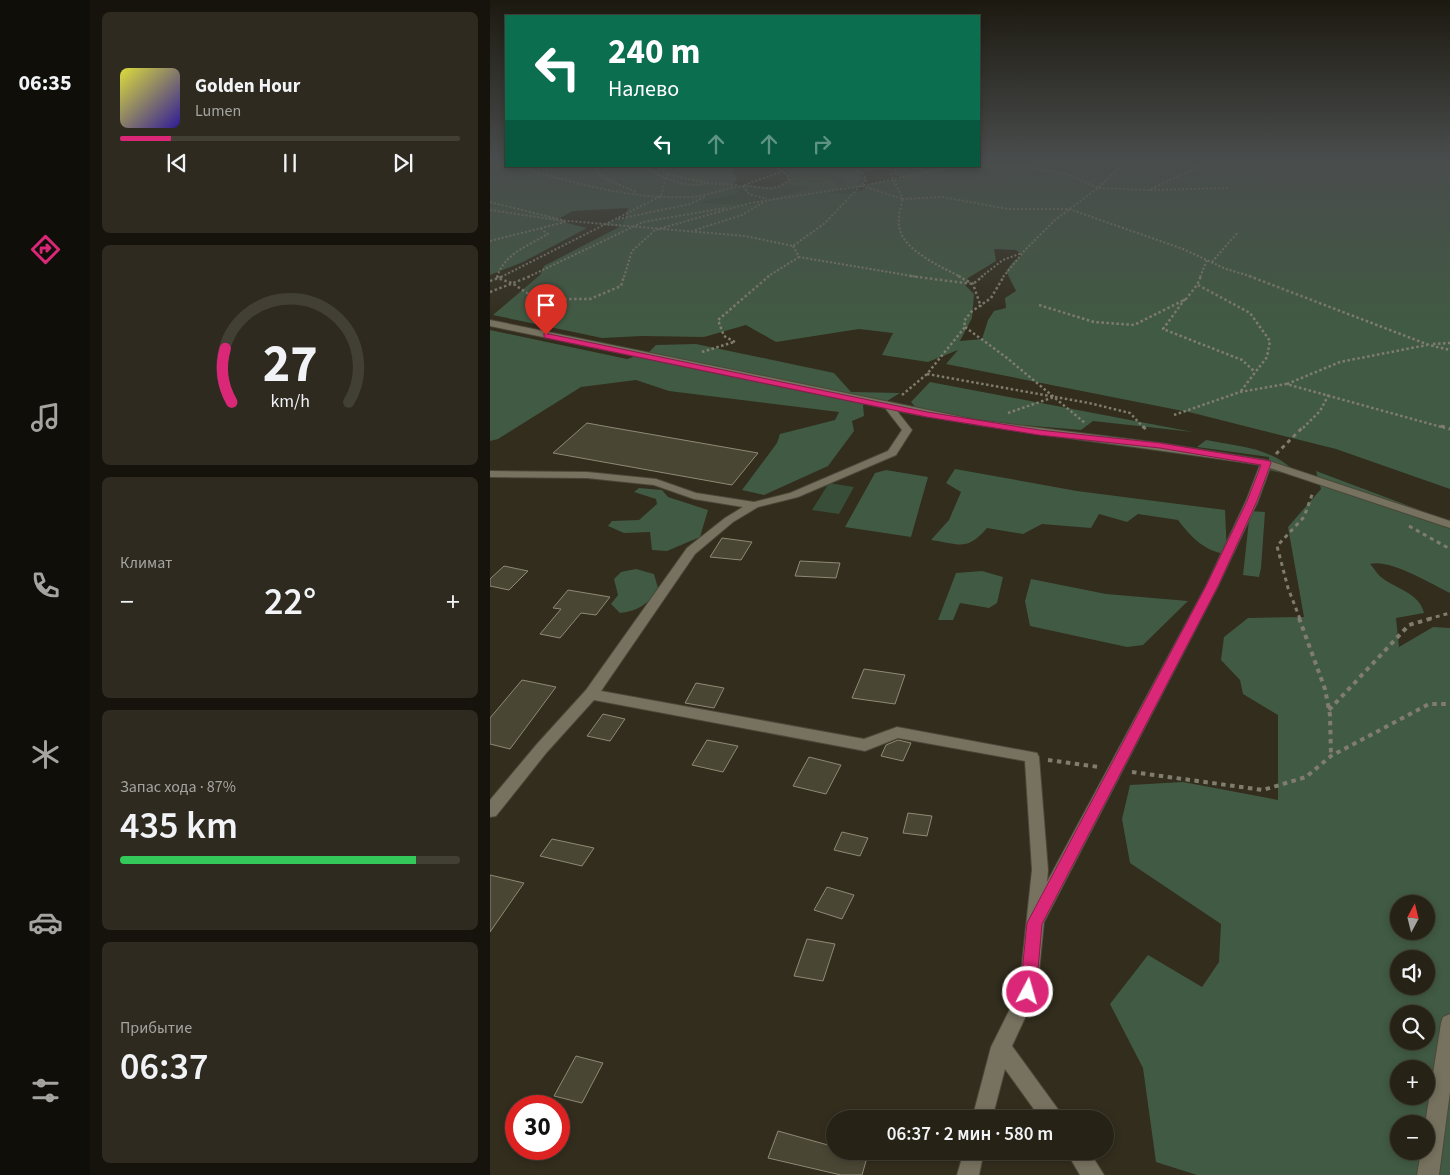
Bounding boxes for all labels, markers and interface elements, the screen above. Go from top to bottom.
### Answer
text: 240 m [608,27,700,77]
icon: left [525,35,590,100]
text: 06:35 [18,67,72,99]
text: Golden Hour [195,73,300,100]
text: Налево [608,73,679,105]
text: Lumen [195,100,241,122]
icon: left [649,130,677,158]
icon: ahead [702,130,730,158]
icon: ahead [755,130,783,158]
icon: right [808,130,836,158]
icon: previous [163,149,191,177]
icon: pause [276,149,304,177]
icon: next [389,149,417,177]
icon: directions [28,232,63,267]
pin [525,284,567,335]
icon: arrive [532,291,560,319]
text: 27 [263,328,317,402]
text: km/h [270,389,310,414]
icon: music [28,400,63,435]
text: Климат [120,552,172,574]
icon: phone [28,568,63,603]
text: 22° [264,575,316,629]
text: − [120,582,134,622]
text: + [446,582,460,622]
icon: climate [28,737,63,772]
text: Запас хода · 87% [120,776,236,798]
text: 435 km [120,799,238,853]
north arrow [1390,895,1435,940]
map controls [1390,895,1435,1160]
icon: car [28,905,63,940]
button: sound [1390,950,1435,995]
position arrow [1001,965,1053,1017]
button: search [1390,1005,1435,1050]
text: Прибытие [120,1017,192,1039]
text: 06:37 [120,1040,208,1094]
button: + [1390,1060,1435,1105]
icon: filters [28,1073,63,1108]
speed limit sign: 30 [505,1095,570,1160]
button: − [1390,1115,1435,1160]
text: 06:37 · 2 мин · 580 m [887,1121,1053,1148]

